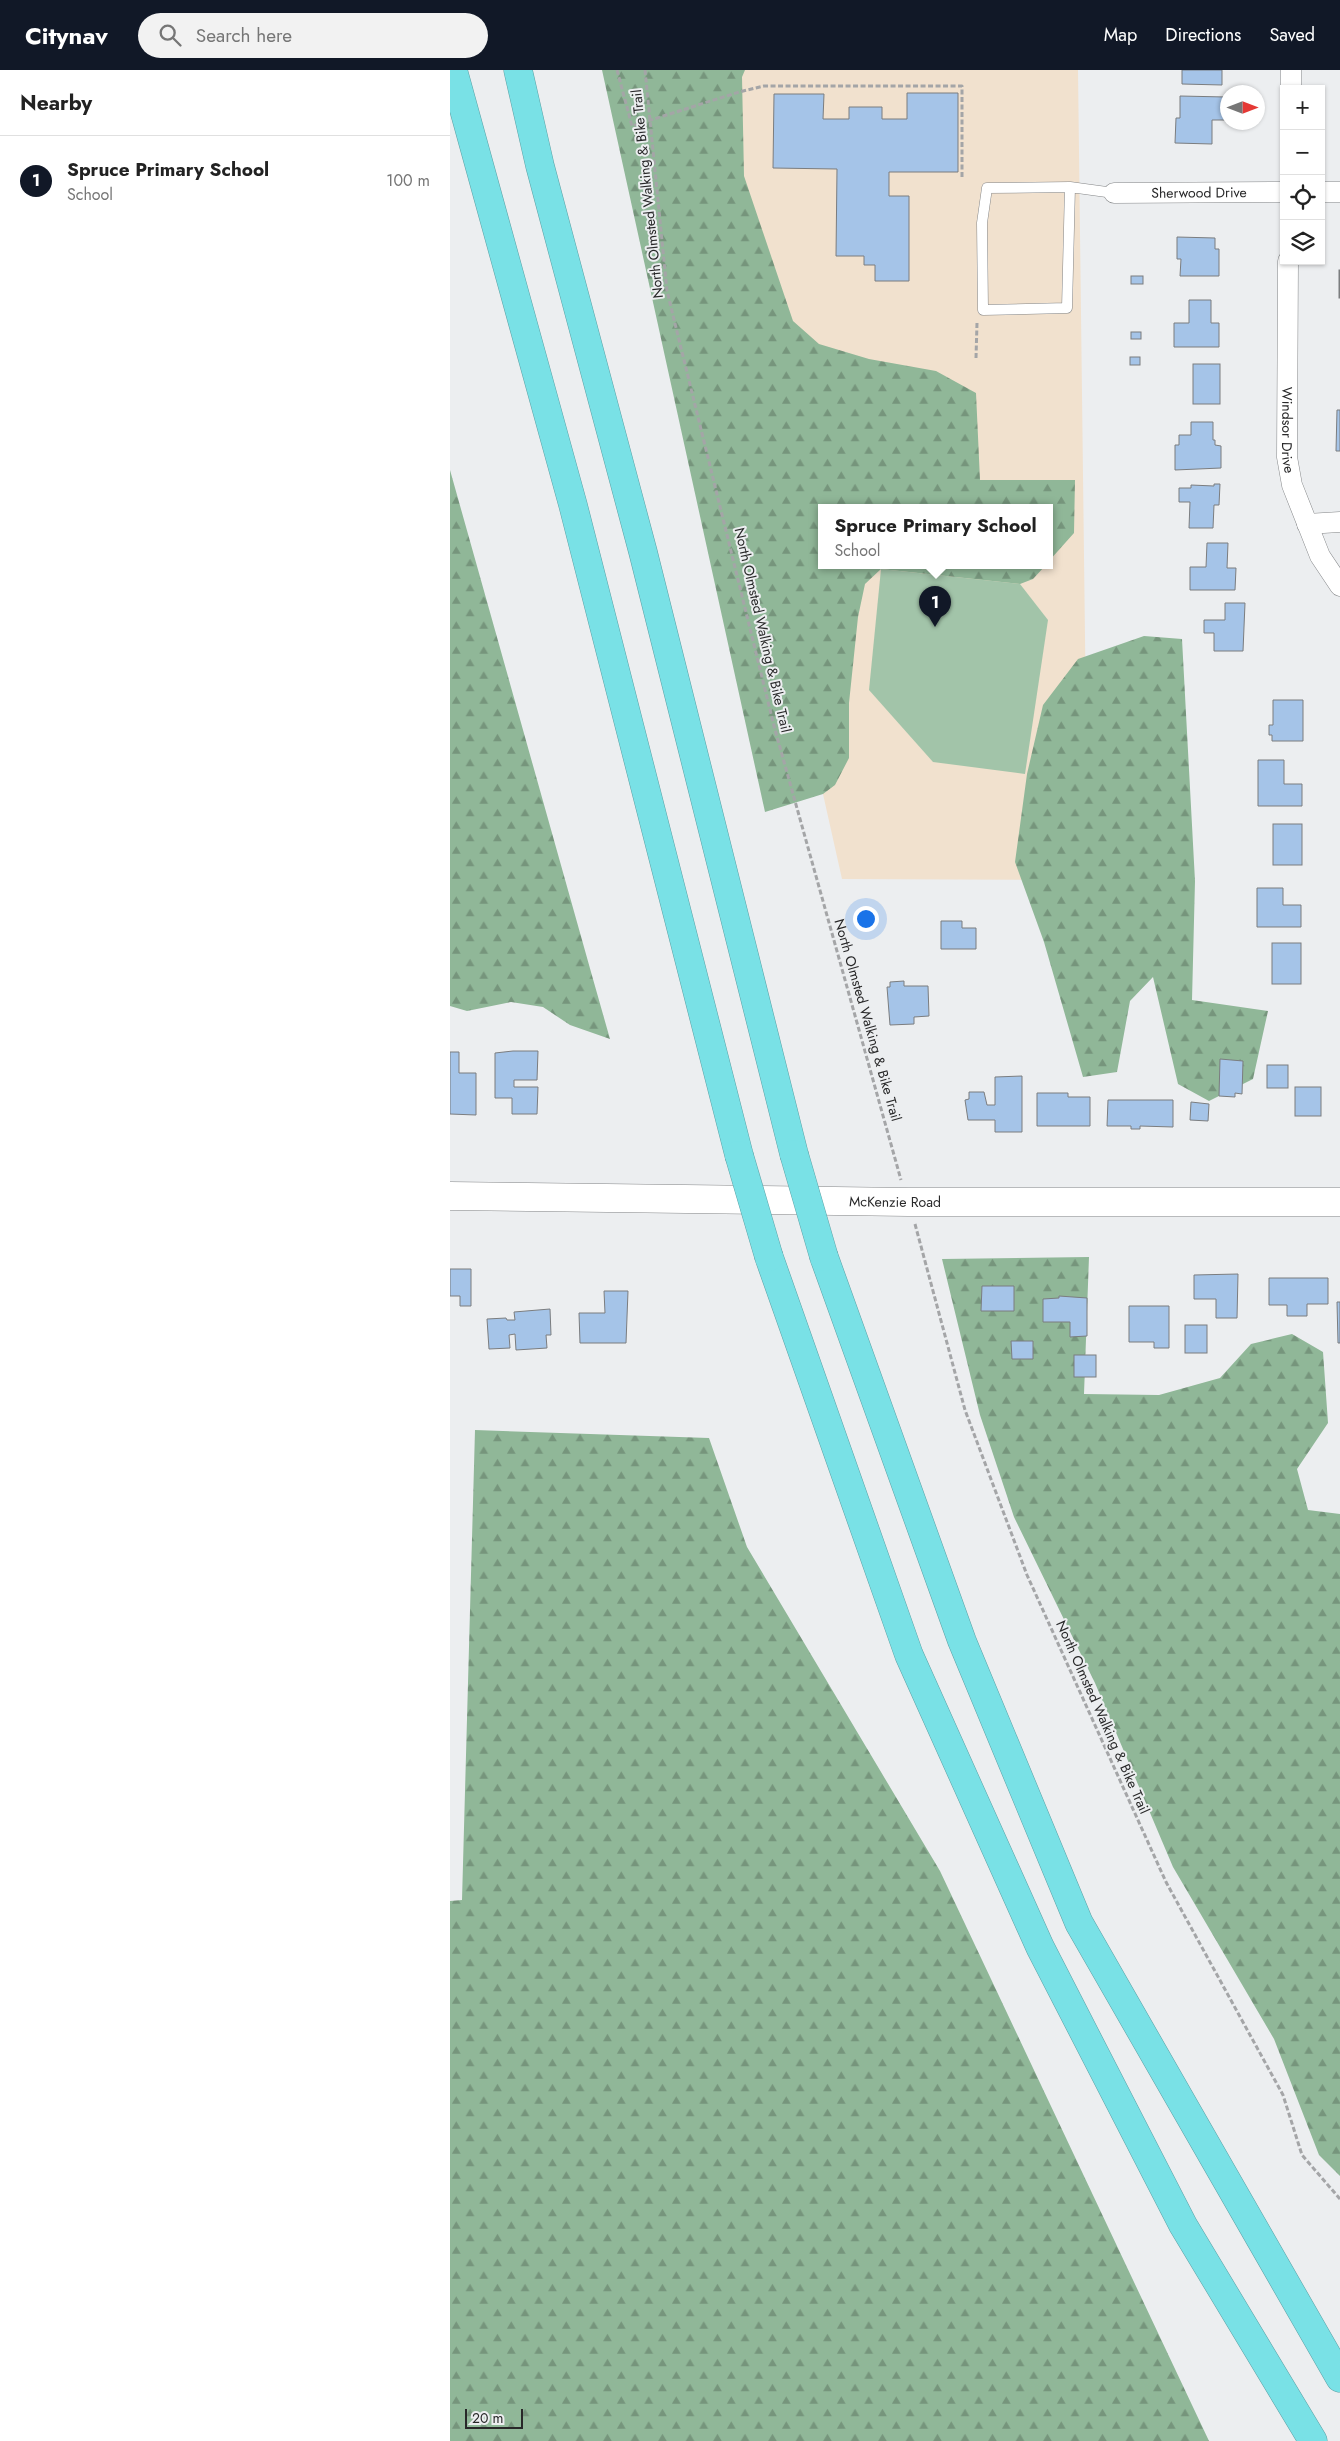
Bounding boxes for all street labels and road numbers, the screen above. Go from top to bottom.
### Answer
street label: North Olmsted Walking & Bike Trail [626,89,668,299]
street label: Sherwood Drive [1151,182,1247,203]
street label: Windsor Drive [1277,387,1300,475]
street label: North Olmsted Walking & Bike Trail [730,526,796,734]
street label: North Olmsted Walking & Bike Trail [829,916,907,1124]
street label: McKenzie Road [849,1191,941,1212]
street label: North Olmsted Walking & Bike Trail [1051,1617,1155,1817]

